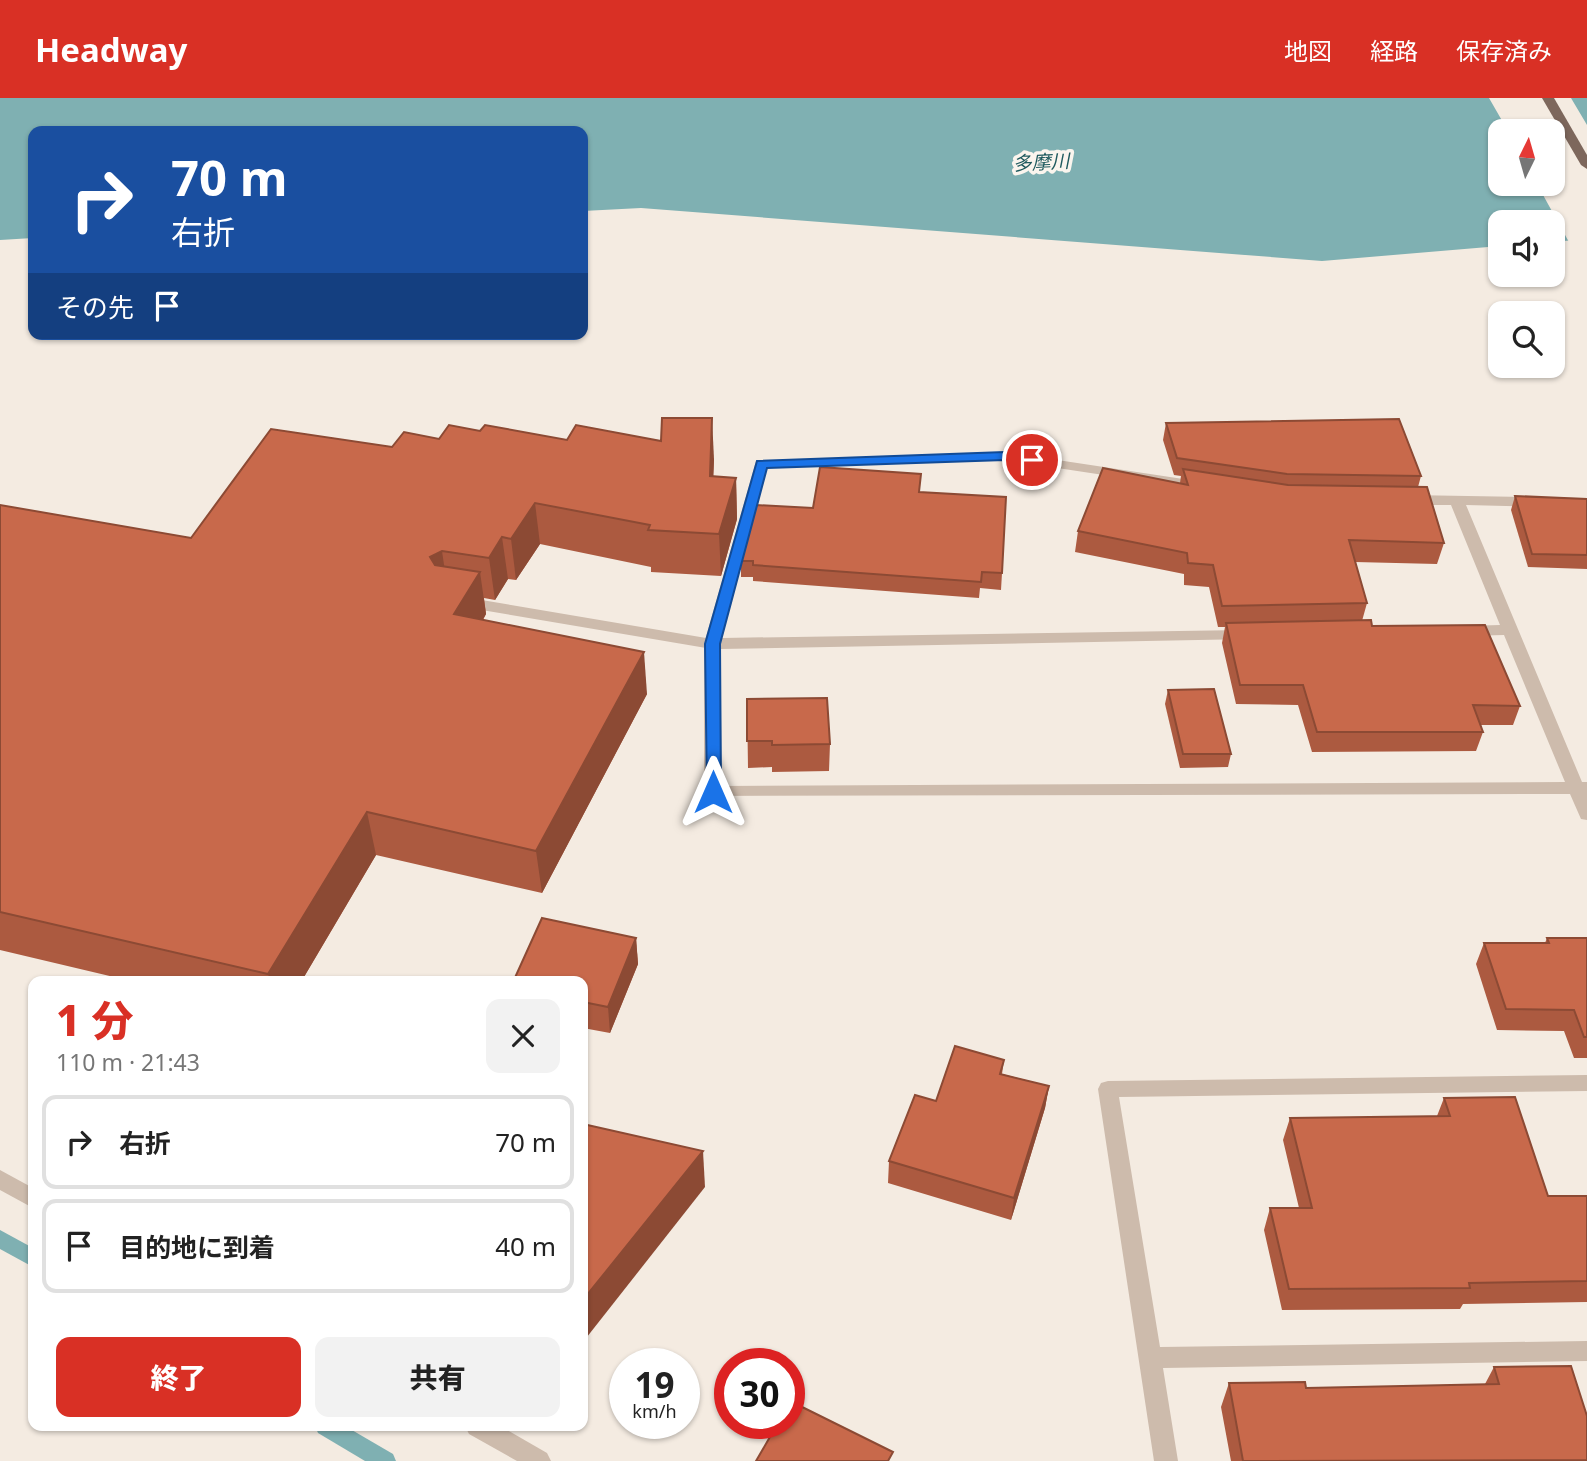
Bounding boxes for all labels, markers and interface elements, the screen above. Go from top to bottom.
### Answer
text: Headway [35,27,187,72]
text: 地図 [1284,34,1332,67]
text: 経路 [1370,34,1418,67]
text: 保存済み [1456,34,1552,67]
north arrow [1488,119,1564,196]
map controls [1488,119,1565,378]
text: 70 m [171,144,288,210]
water label: 多摩川 [1012,147,1072,176]
icon: right [56,154,147,245]
text: 右折 [171,210,235,253]
button: sound [1488,210,1565,287]
icon: arrive [148,287,186,325]
text: その先 [56,289,134,325]
button: search [1488,301,1565,378]
pin [1002,430,1062,490]
icon: arrive [1013,441,1051,479]
position arrow [676,755,750,829]
text: 1 分 [56,991,133,1048]
button: close [486,999,560,1073]
text: 110 m · 21:43 [56,1046,200,1078]
icon: right [60,1123,98,1161]
text: 70 m [495,1124,556,1160]
text: 右折 [119,1125,171,1161]
icon: arrive [60,1227,98,1265]
text: 40 m [495,1228,556,1264]
text: 目的地に到着 [119,1229,275,1265]
button: 終了 [56,1337,301,1417]
button: 共有 [315,1337,560,1417]
speed limit sign: 30 [714,1348,805,1439]
text: 19 [634,1361,675,1408]
text: km/h [632,1399,677,1423]

